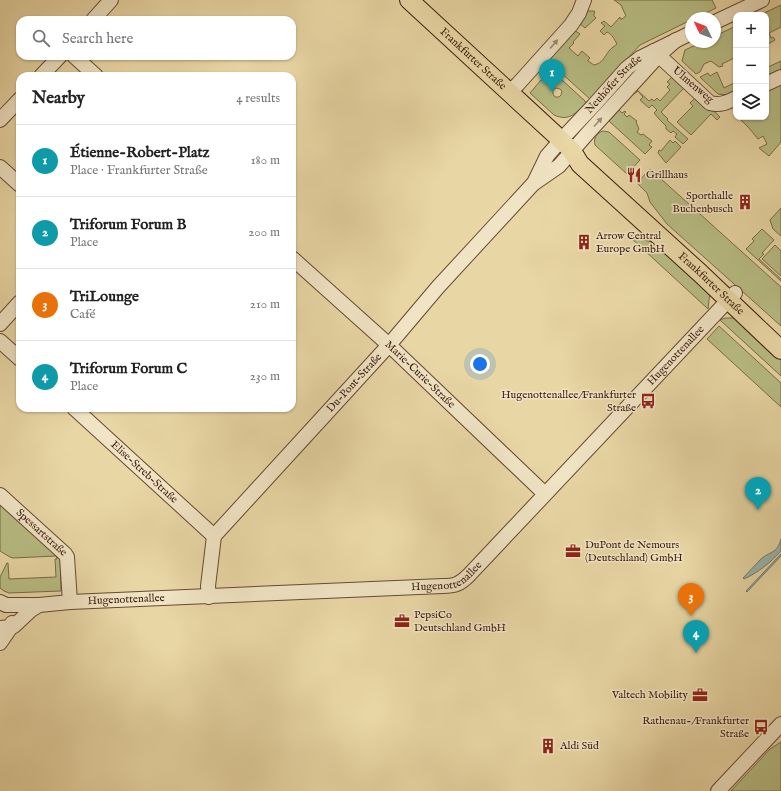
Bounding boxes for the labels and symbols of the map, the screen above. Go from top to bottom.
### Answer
north arrow [685,12,721,48]
street label: Frankfurter Straße [437,25,509,93]
one-way arrow [550,38,559,49]
street label: Neuhöfer Straße [582,52,645,117]
pin: 1 [539,59,565,92]
street label: Ulmenweg [669,64,717,107]
one-way arrow [593,117,602,126]
restaurant icon: Grillhaus [625,166,643,184]
place label: Grillhaus [646,168,688,182]
place label: Sporthalle Buchenbusch [673,189,733,216]
building icon: Sporthalle Buchenbusch [736,193,754,211]
place label: Arrow Central Europe GmbH [595,229,666,256]
building icon: Arrow Central Europe GmbH [575,233,593,251]
street label: Frankfurter Straße [675,249,747,318]
street label: Hugenottenallee [644,323,708,389]
street label: Marie-Curie-Straße [382,338,458,411]
street label: Du-Pont-Straße [324,350,385,415]
your location [470,354,490,374]
place label: Hugenottenallee/Frankfurter Straße [501,388,636,415]
bus stop icon: Hugenottenallee/Frankfurter Straße [639,392,657,410]
street label: Elise-Streb-Straße [108,438,181,506]
pin: 2 [745,477,771,510]
street label: Spessartstraße [13,506,70,559]
place label: DuPont de Nemours (Deutschland) GmbH [585,538,683,565]
office icon: DuPont de Nemours (Deutschland) GmbH [564,542,582,560]
street label: Hugenottenallee [411,558,485,594]
pin: 3 [678,583,704,616]
street label: Hugenottenallee [87,591,165,608]
place label: PepsiCo Deutschland GmbH [414,608,507,635]
office icon: PepsiCo Deutschland GmbH [393,612,411,630]
pin: 4 [683,620,709,653]
office icon: Valtech Mobility [691,686,709,704]
place label: Valtech Mobility [611,688,689,702]
place label: Rathenau-/Frankfurter Straße [642,714,749,741]
bus stop icon: Rathenau-/Frankfurter Straße [752,718,770,736]
building icon: Aldi Süd [539,737,557,755]
place label: Aldi Süd [559,739,599,753]

